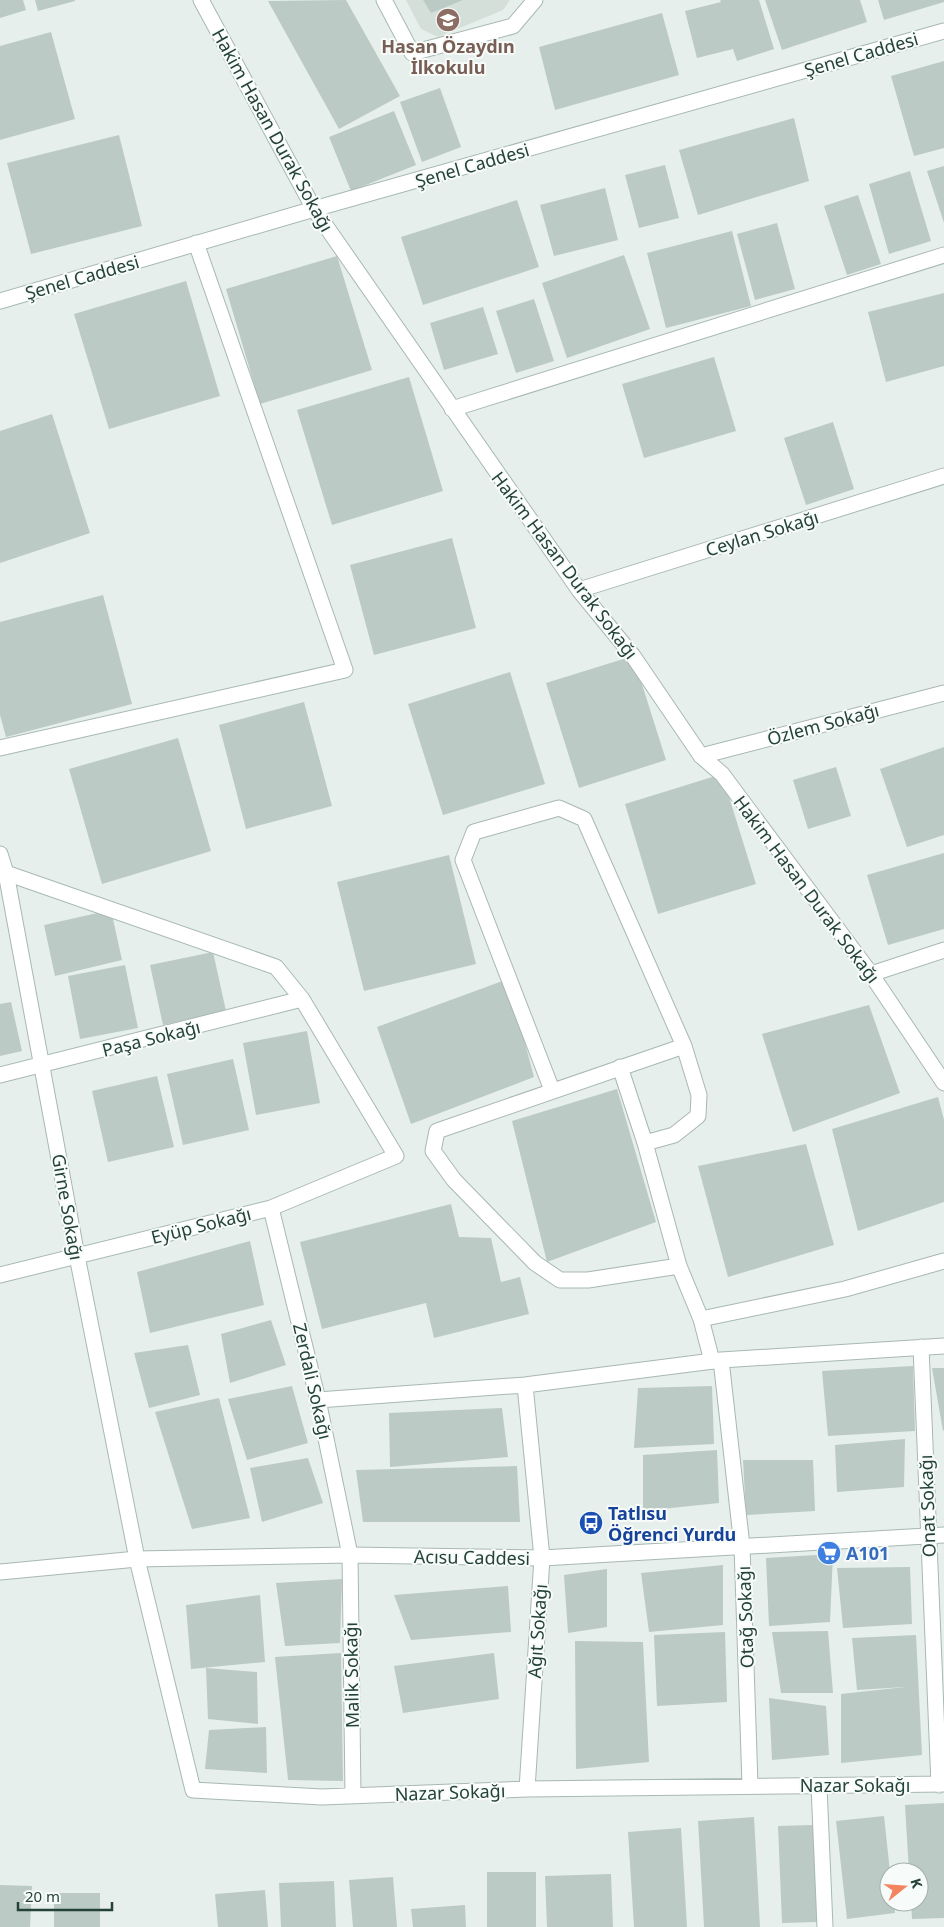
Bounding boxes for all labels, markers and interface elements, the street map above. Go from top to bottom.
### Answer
school or university icon: Hasan Özaydın İlkokulu [435,7,461,33]
street label: Hakim Hasan Durak Sokağı [207,24,339,236]
street label: Şenel Caddesi [801,26,921,82]
place label: Hasan Özaydın İlkokulu [381,34,515,79]
street label: Şenel Caddesi [412,137,532,193]
street label: Şenel Caddesi [22,249,142,305]
street label: Hakim Hasan Durak Sokağı [486,466,644,664]
street label: Ceylan Sokağı [703,504,821,562]
street label: Özlem Sokağı [764,698,882,750]
street label: Hakim Hasan Durak Sokağı [728,790,886,988]
street label: Paşa Sokağı [99,1014,203,1062]
street label: Girne Sokağı [47,1152,89,1262]
street label: Eyüp Sokağı [148,1201,254,1249]
street label: Zerdali Sokağı [288,1320,338,1442]
street label: Onat Sokağı [913,1454,941,1558]
place label: Tatlısu Öğrenci Yurdu [608,1501,736,1546]
bus stop icon: Tatlısu Öğrenci Yurdu [578,1510,604,1536]
supermarket icon: A101 [816,1540,842,1566]
place label: A101 [846,1541,889,1565]
street label: Acısu Caddesi [414,1544,530,1570]
street label: Otağ Sokağı [731,1565,759,1669]
street label: Ağıt Sokağı [522,1583,552,1679]
street label: Malik Sokağı [338,1622,364,1728]
street label: Nazar Sokağı [800,1773,910,1797]
street label: Nazar Sokağı [394,1778,506,1806]
north arrow [879,1862,929,1912]
text: K [906,1876,928,1891]
scale bar [18,1880,111,1912]
text: 20 m [25,1886,60,1906]

